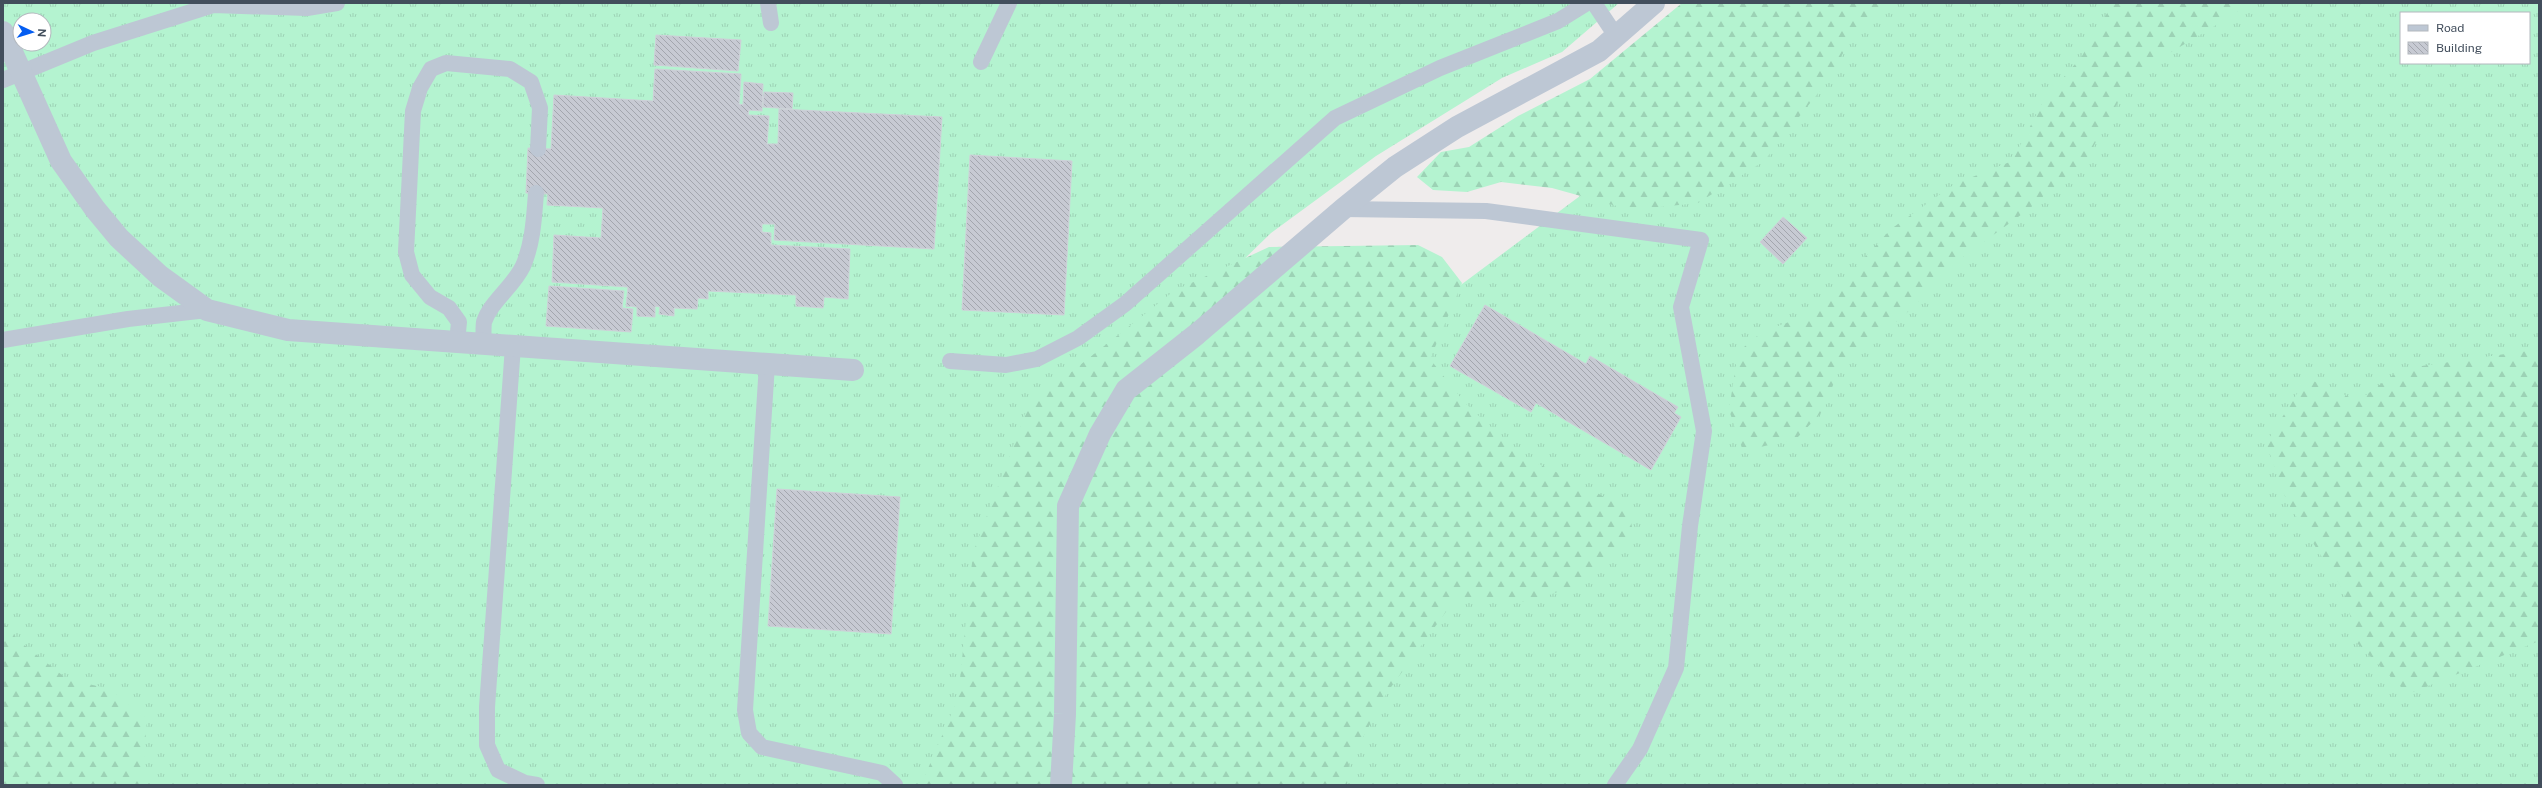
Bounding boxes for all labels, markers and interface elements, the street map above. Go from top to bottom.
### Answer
north arrow [12,12,52,52]
legend [2400,12,2530,64]
text: Road [2436,21,2464,35]
text: N [36,28,48,37]
text: Building [2436,41,2482,55]

